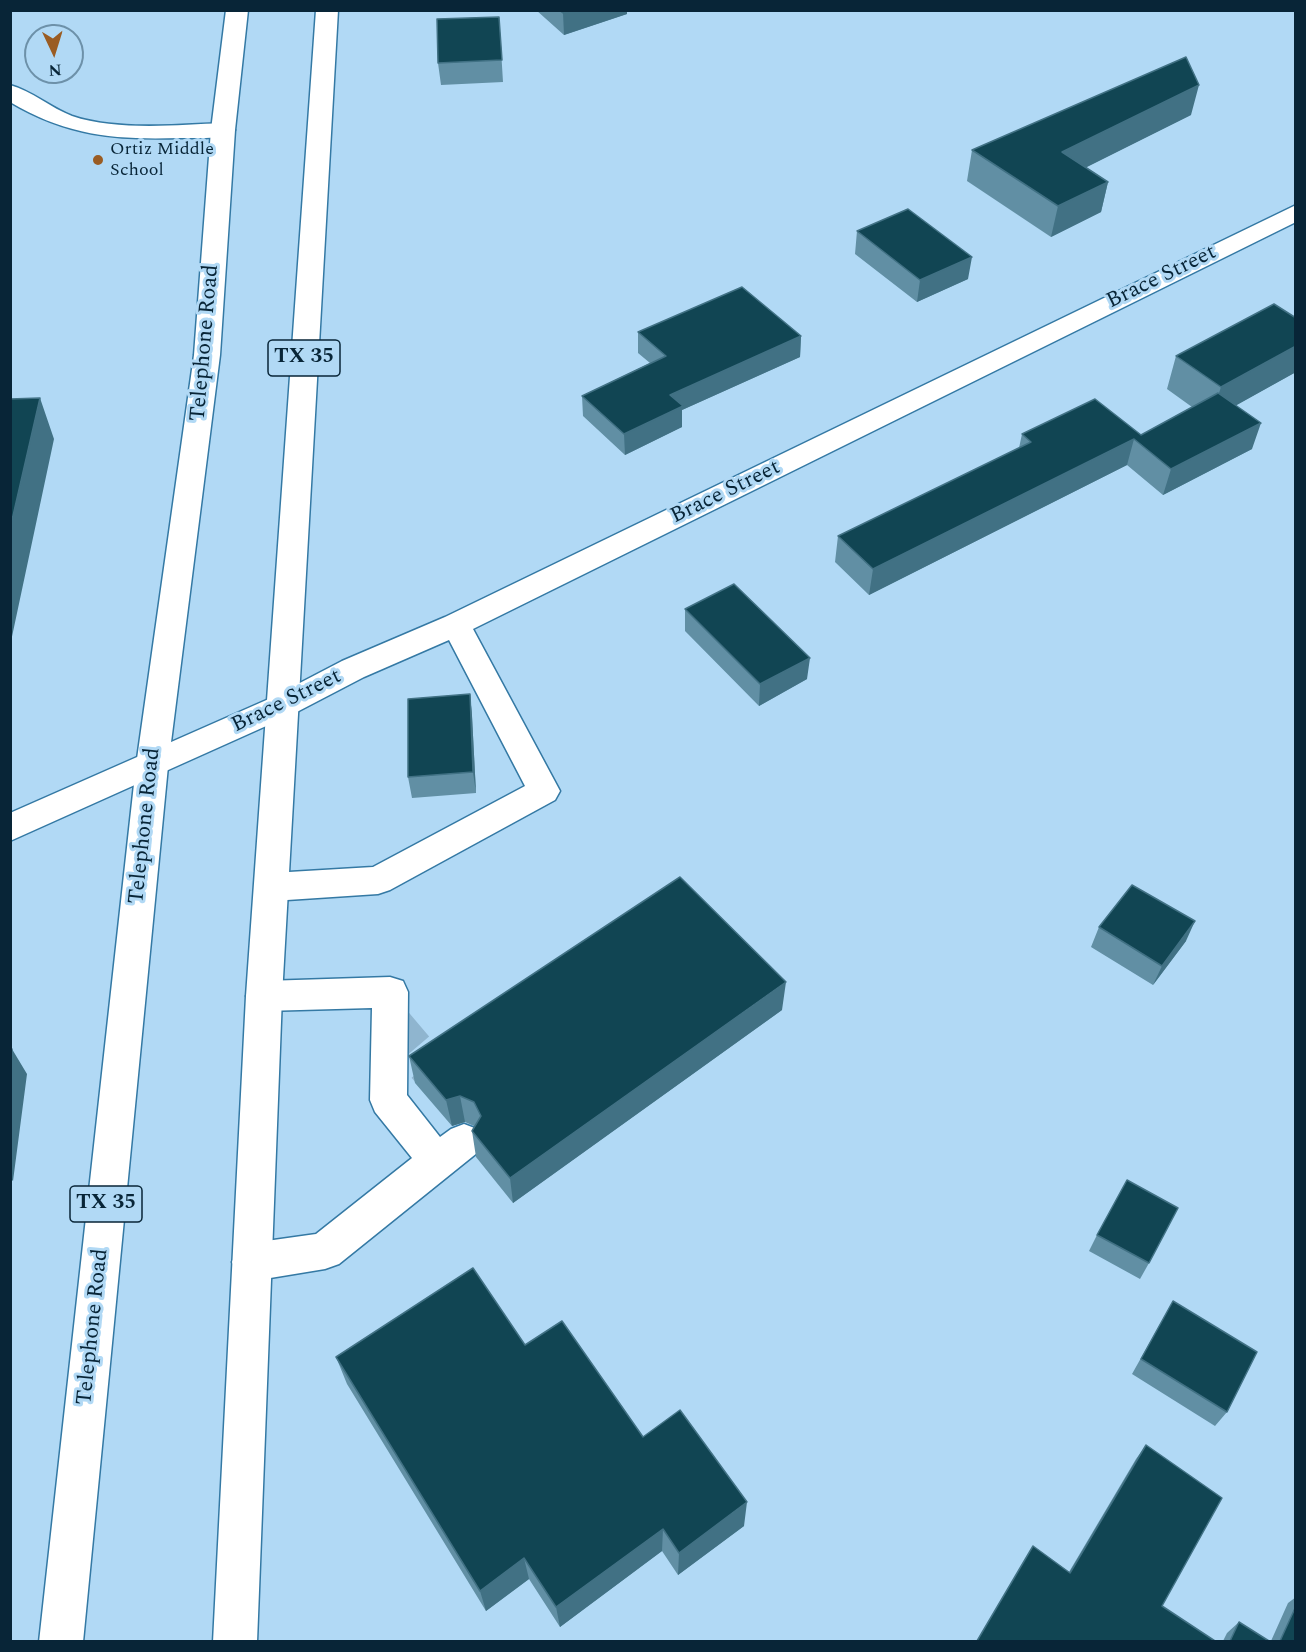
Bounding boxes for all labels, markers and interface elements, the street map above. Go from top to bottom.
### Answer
north arrow [24,24,84,84]
text: N [48,58,62,82]
place label: Ortiz Middle School [110,139,214,182]
marker: Ortiz Middle School [91,153,105,167]
street label: Brace Street [1103,240,1221,316]
street label: Telephone Road [186,264,226,422]
road number: TX 35 [268,340,340,376]
street label: Brace Street [667,455,785,531]
street label: Brace Street [228,664,346,740]
street label: Telephone Road [125,746,167,906]
road number: TX 35 [70,1186,142,1222]
street label: Telephone Road [73,1247,115,1407]

